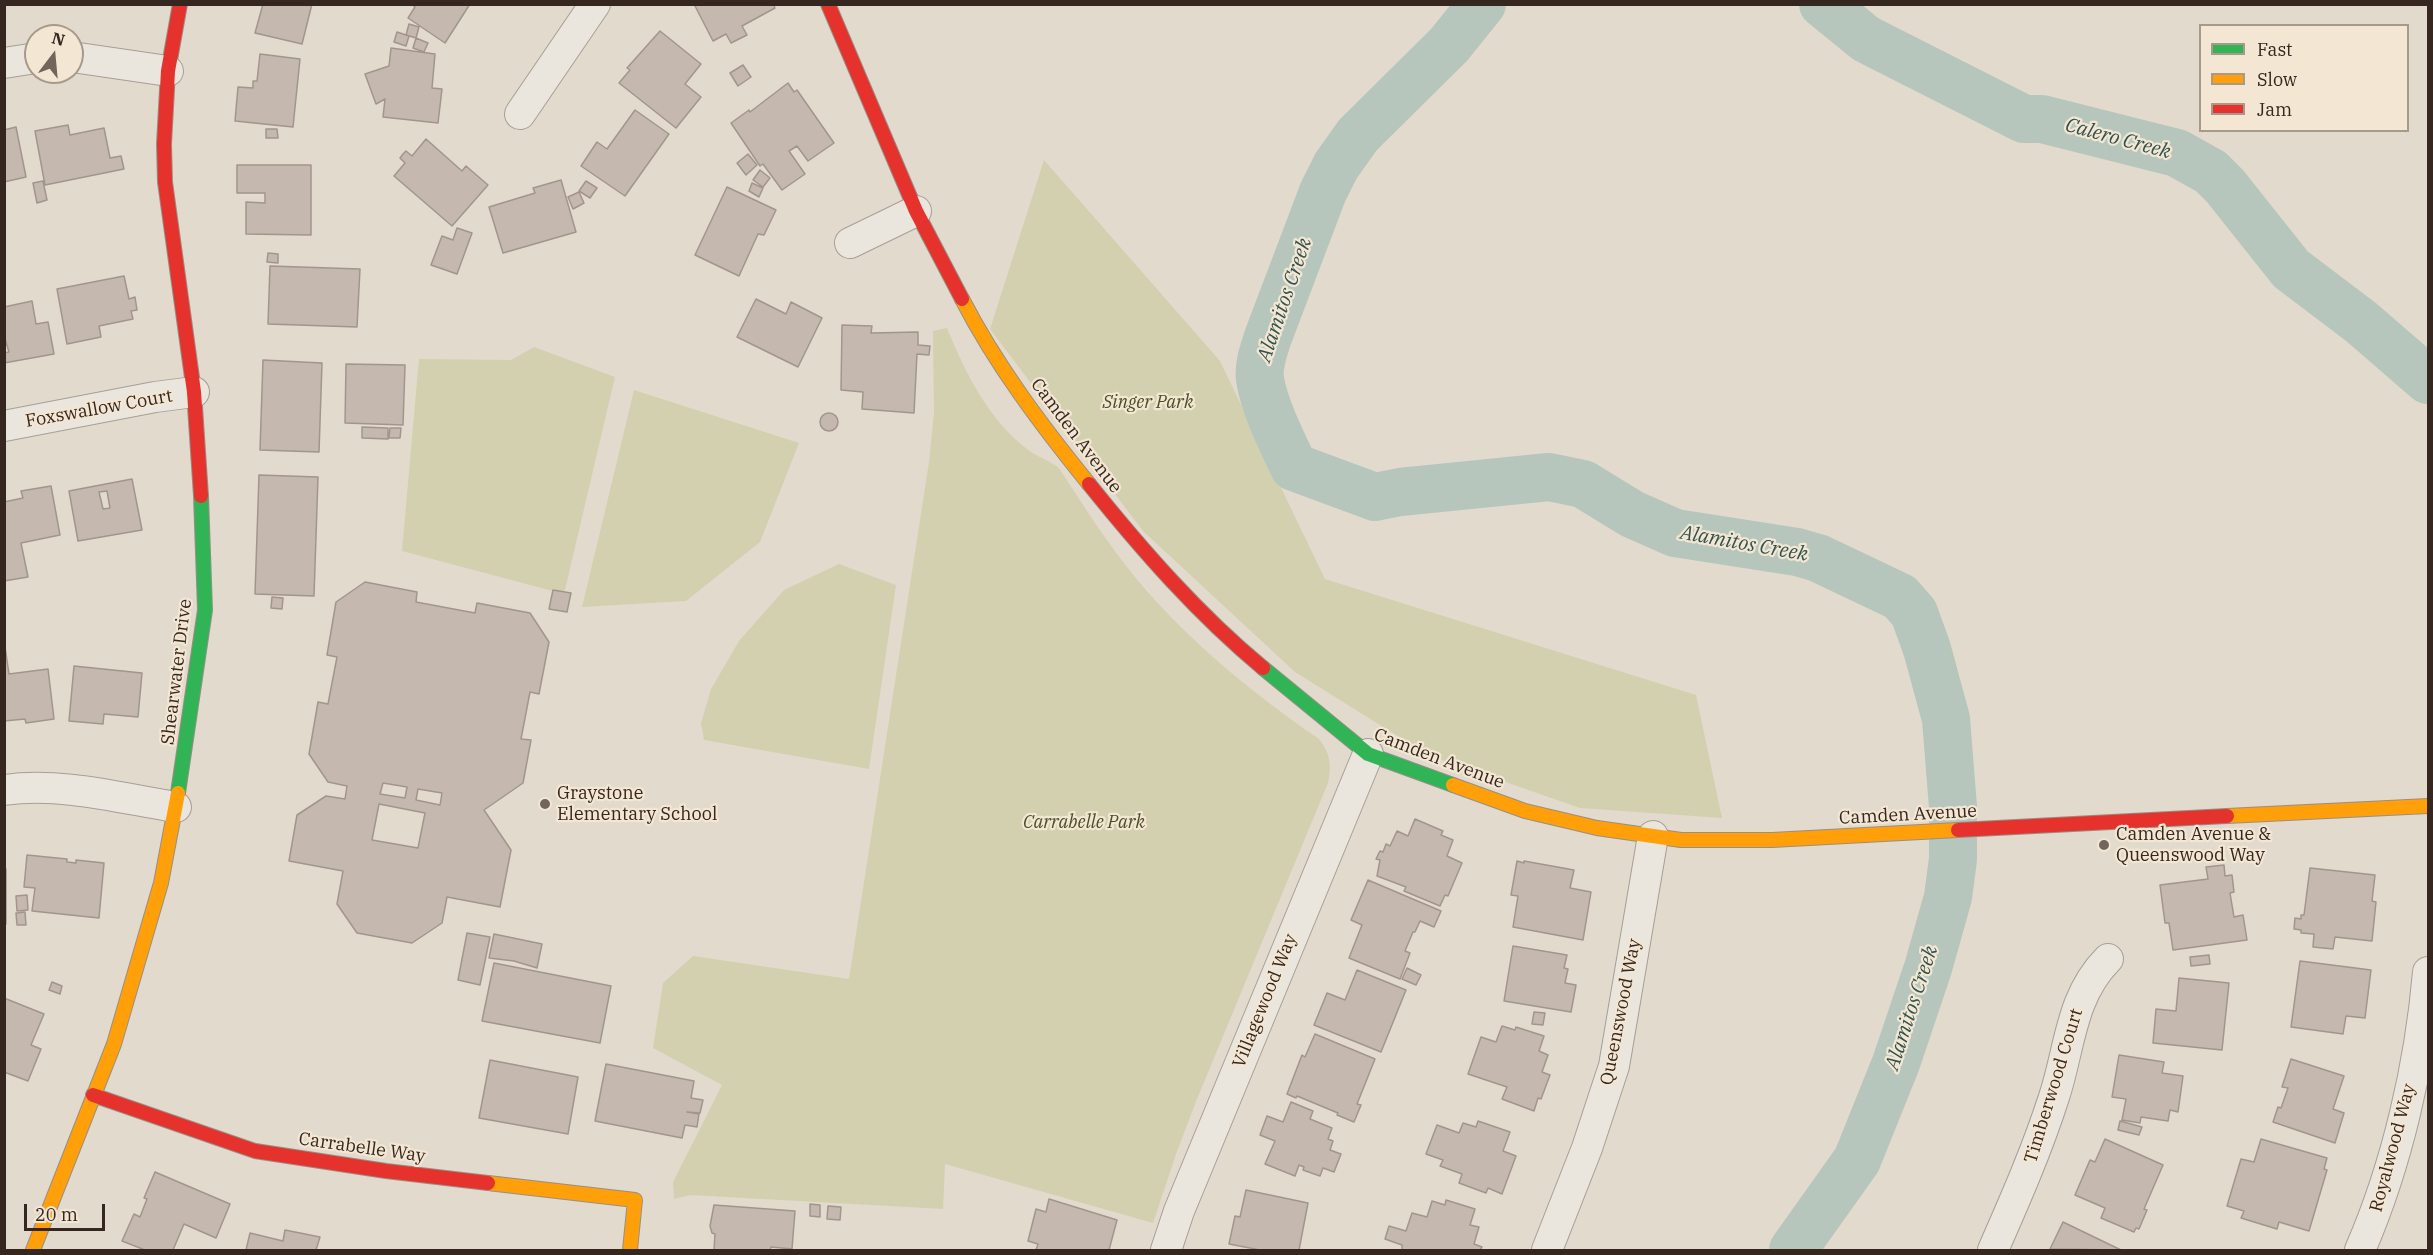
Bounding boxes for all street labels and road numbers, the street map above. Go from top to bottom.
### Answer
street label: Camden Avenue [1026,374,1126,498]
street label: Foxswallow Court [24,385,174,433]
street label: Shearwater Drive [157,598,197,746]
street label: Camden Avenue [1371,724,1507,794]
street label: Camden Avenue [1839,801,1977,829]
street label: Villagewood Way [1228,931,1302,1071]
street label: Queenswood Way [1596,937,1646,1087]
street label: Timberwood Court [2020,1006,2088,1166]
street label: Royalwood Way [2366,1082,2420,1214]
street label: Carrabelle Way [297,1128,427,1168]

